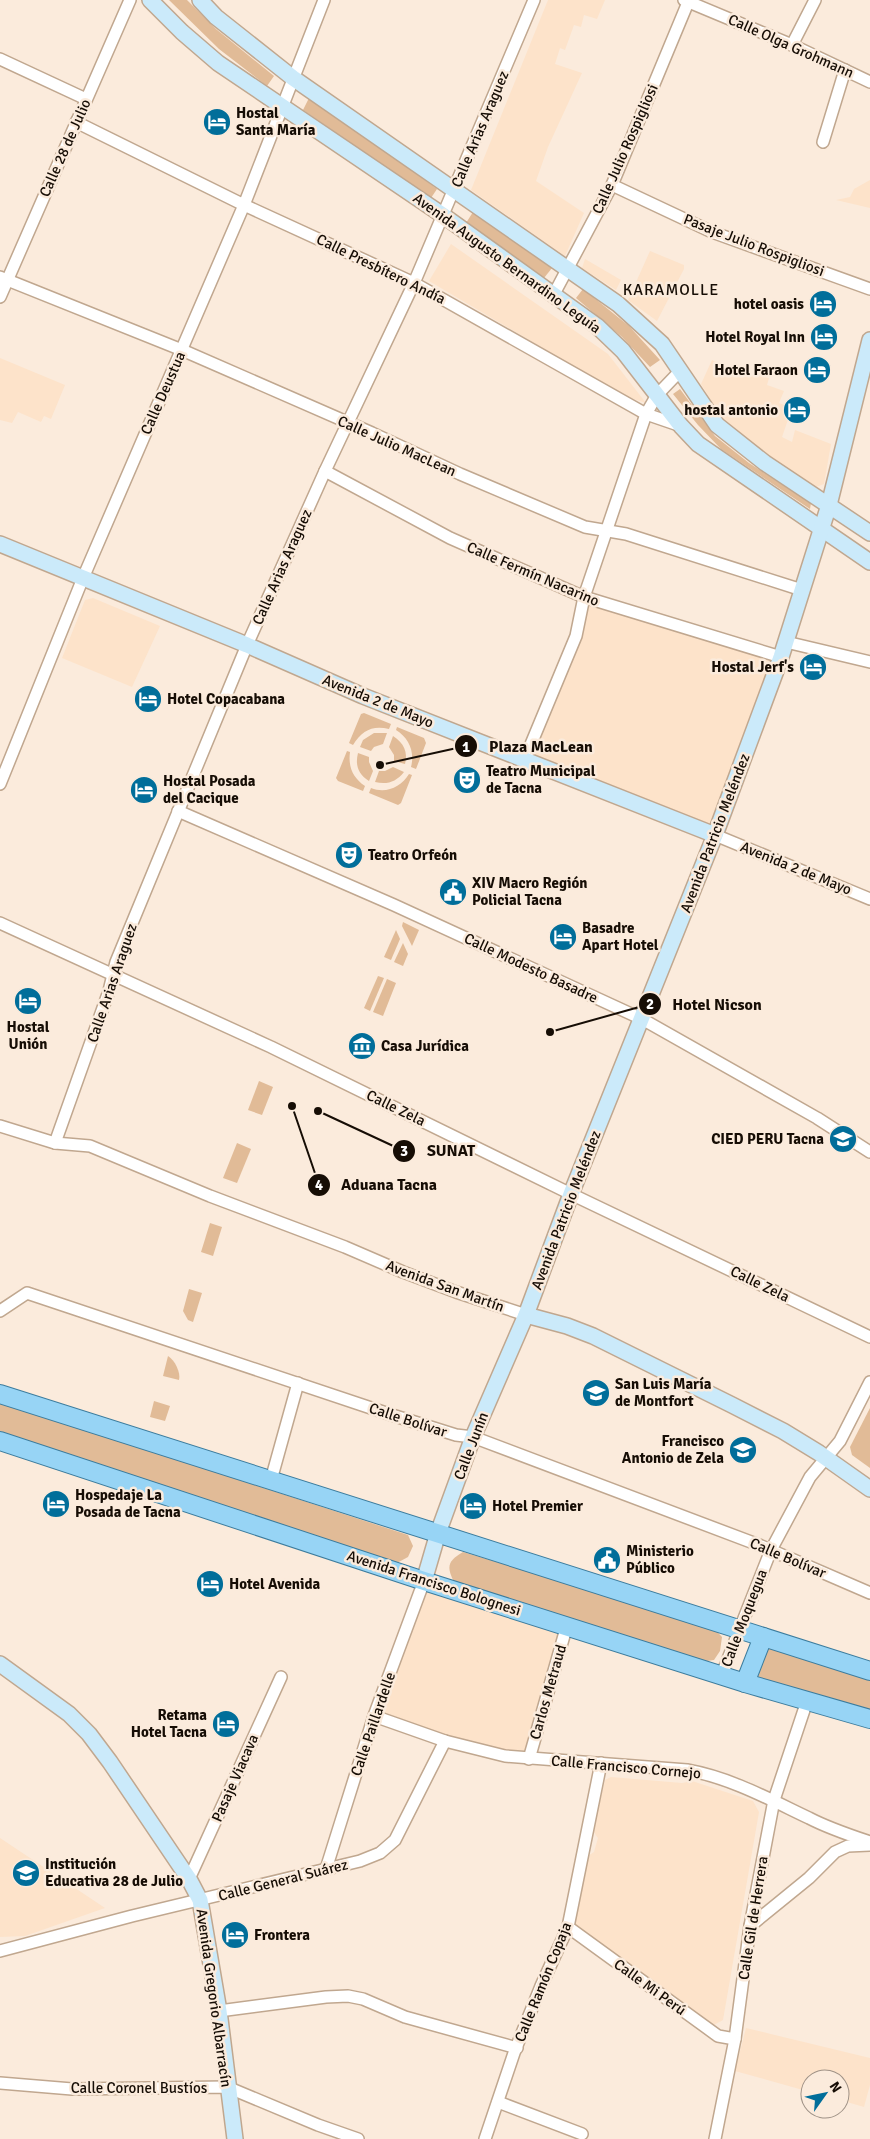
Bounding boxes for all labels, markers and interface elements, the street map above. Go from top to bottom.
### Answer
street label: Calle Olga Grohmann [725,10,857,82]
street label: Calle Arias Araguez [447,68,513,190]
street label: Calle Julio Rospigliosi [588,81,662,217]
street label: Calle 28 de Julio [35,96,95,200]
place label: Hostal Santa María [236,104,316,139]
hotel icon: Hostal Santa María [202,107,232,137]
street label: Avenida Augusto Bernardino Leguía [410,189,604,337]
street label: Pasaje Julio Rospigliosi [681,210,827,280]
street label: Calle Presbítero Andía [314,230,448,308]
district label: KARAMOLLE [623,280,719,300]
hotel icon: hotel oasis [808,289,838,319]
place label: hotel oasis [734,295,804,313]
hotel icon: Hotel Royal Inn [809,322,839,352]
place label: Hotel Royal Inn [705,328,805,346]
street label: Calle Deustua [137,349,189,437]
hotel icon: Hotel Faraon [802,355,832,385]
place label: Hotel Faraon [714,361,798,379]
hotel icon: hostal antonio [782,395,812,425]
place label: hostal antonio [684,401,778,419]
street label: Calle Julio MacLean [335,412,459,480]
street label: Calle Arias Araguez [248,506,316,628]
street label: Calle Fermín Nacarino [464,538,602,610]
hotel icon: Hostal Jerf's [798,652,828,682]
place label: Hostal Jerf's [711,658,794,676]
street label: Avenida 2 de Mayo [320,670,436,732]
hotel icon: Hotel Copacabana [133,684,163,714]
place label: Hotel Copacabana [167,690,285,708]
callout: Plaza MacLean [454,731,602,762]
text: Plaza MacLean [489,737,593,757]
text: 1 [462,738,470,756]
street label: Avenida Patricio Meléndez [676,751,754,915]
place label: Teatro Municipal de Tacna [486,762,596,797]
theatre icon: Teatro Municipal de Tacna [452,765,482,795]
place label: Hostal Posada del Cacique [163,772,256,807]
hotel icon: Hostal Posada del Cacique [129,775,159,805]
street label: Avenida 2 de Mayo [738,837,854,899]
theatre icon: Teatro Orfeón [334,840,364,870]
place label: Teatro Orfeón [368,846,457,864]
place label: XIV Macro Región Policial Tacna [472,874,587,909]
public building icon: XIV Macro Región Policial Tacna [438,877,468,907]
place label: Basadre Apart Hotel [582,919,659,954]
street label: Calle Arias Araguez [83,921,141,1045]
hotel icon: Basadre Apart Hotel [548,922,578,952]
street label: Calle Modesto Basadre [461,929,601,1007]
hotel icon: Hostal Unión [13,986,43,1016]
callout: Hotel Nicson [637,988,772,1019]
text: 2 [646,995,654,1013]
text: Hotel Nicson [672,995,762,1015]
place label: Hostal Unión [7,1018,50,1053]
museum icon: Casa Jurídica [347,1031,377,1061]
place label: Casa Jurídica [381,1037,469,1055]
street label: Calle Zela [364,1086,428,1130]
school or university icon: CIED PERU Tacna [828,1124,858,1154]
street label: Avenida Patricio Meléndez [527,1128,605,1292]
place label: CIED PERU Tacna [711,1130,824,1148]
callout: SUNAT [391,1135,485,1166]
text: SUNAT [427,1141,476,1161]
text: 3 [400,1142,408,1160]
callout: Aduana Tacna [307,1169,447,1200]
text: Aduana Tacna [341,1175,437,1195]
text: 4 [315,1176,323,1194]
street label: Avenida San Martín [383,1256,507,1316]
street label: Calle Zela [728,1262,792,1306]
place label: San Luis María de Montfort [615,1375,712,1410]
school or university icon: San Luis María de Montfort [581,1378,611,1408]
street label: Calle Bolívar [367,1399,450,1441]
street label: Calle Junín [450,1410,492,1482]
place label: Francisco Antonio de Zela [622,1432,724,1467]
school or university icon: Francisco Antonio de Zela [728,1435,758,1465]
place label: Hospedaje La Posada de Tacna [75,1486,181,1521]
hotel icon: Hospedaje La Posada de Tacna [41,1489,71,1519]
hotel icon: Hotel Premier [458,1491,488,1521]
place label: Hotel Premier [492,1497,583,1515]
street label: Calle Bolívar [747,1534,829,1582]
place label: Ministerio Público [626,1542,694,1577]
public building icon: Ministerio Público [592,1545,622,1575]
street label: Avenida Francisco Bolognesi [345,1546,523,1620]
street label: Calle Moquegua [717,1567,771,1669]
hotel icon: Hotel Avenida [195,1569,225,1599]
place label: Hotel Avenida [229,1575,321,1593]
street label: Carlos Metraud [526,1642,570,1742]
street label: Calle Paillardelle [347,1670,399,1778]
place label: Retama Hotel Tacna [131,1706,207,1741]
hotel icon: Retama Hotel Tacna [211,1709,241,1739]
street label: Pasaje Viacava [208,1731,262,1825]
street label: Calle Francisco Cornejo [550,1751,702,1783]
place label: Institución Educativa 28 de Julio [45,1855,183,1890]
street label: Calle General Suárez [216,1855,350,1905]
street label: Calle Gil de Herrera [734,1855,772,1981]
school or university icon: Institución Educativa 28 de Julio [11,1858,41,1888]
street label: Avenida Gregorio Albarracín [193,1908,235,2088]
street label: Calle Ramón Copaja [511,1919,575,2045]
hotel icon: Frontera [220,1920,250,1950]
place label: Frontera [254,1926,310,1944]
street label: Calle Mi Perú [610,1955,690,2019]
north arrow [800,2069,850,2119]
text: N [826,2078,845,2096]
street label: Calle Coronel Bustíos [71,2079,208,2097]

